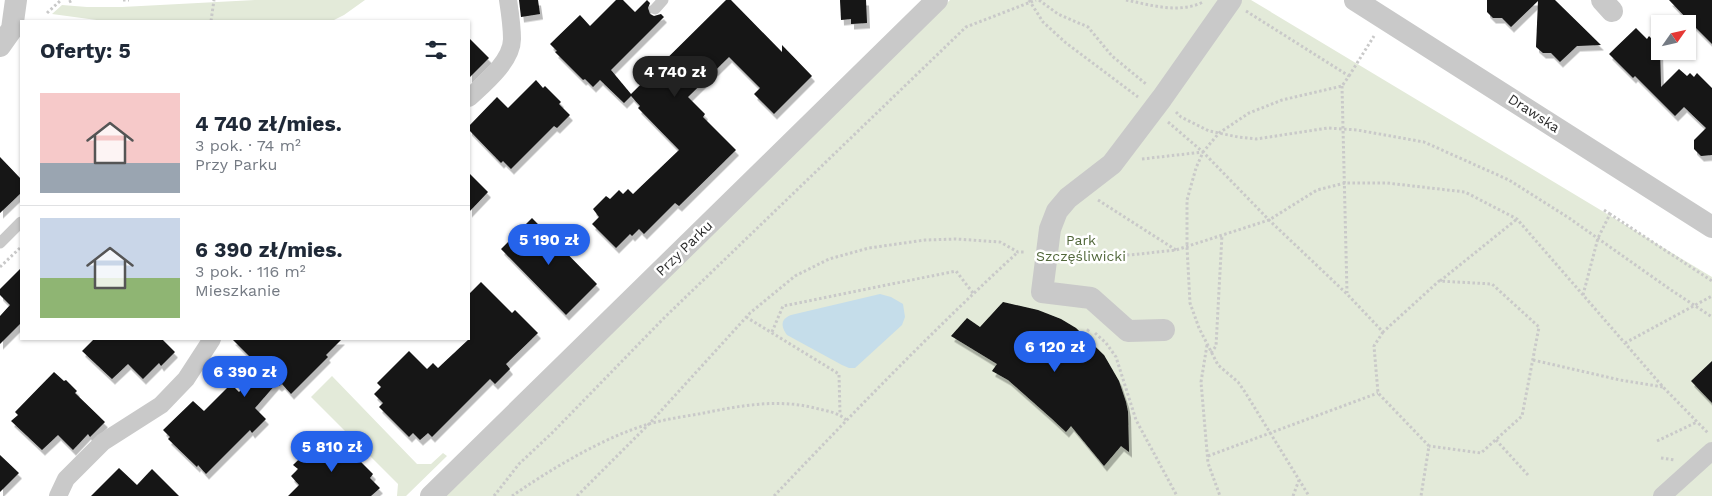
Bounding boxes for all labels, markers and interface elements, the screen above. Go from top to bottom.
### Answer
north arrow [1651,15,1696,60]
map controls [1651,15,1696,60]
icon: filters [422,36,450,64]
text: Oferty: 5 [40,38,131,63]
pin: 4 740 zł [623,56,727,98]
text: 4 740 zł [644,62,706,81]
street label: Drawska [1505,91,1563,136]
text: 4 740 zł/mies. [195,111,342,136]
icon: home [80,113,140,173]
text: 3 pok. · 74 m² [195,136,301,155]
text: Przy Parku [195,155,277,174]
street label: Przy Parku [652,217,716,279]
pin: 5 190 zł [497,224,601,266]
text: 5 190 zł [519,230,579,249]
park label: Park Szczęśliwicki [1036,232,1126,264]
text: 6 390 zł/mies. [195,237,343,262]
icon: home [80,238,140,298]
text: 3 pok. · 116 m² [195,262,306,281]
text: Mieszkanie [195,281,281,300]
pin: 6 120 zł [1003,330,1107,373]
text: 6 120 zł [1025,337,1085,356]
pin: 6 390 zł [193,356,297,398]
text: 6 390 zł [213,362,277,381]
pin: 5 810 zł [280,430,384,473]
text: 5 810 zł [302,437,362,456]

